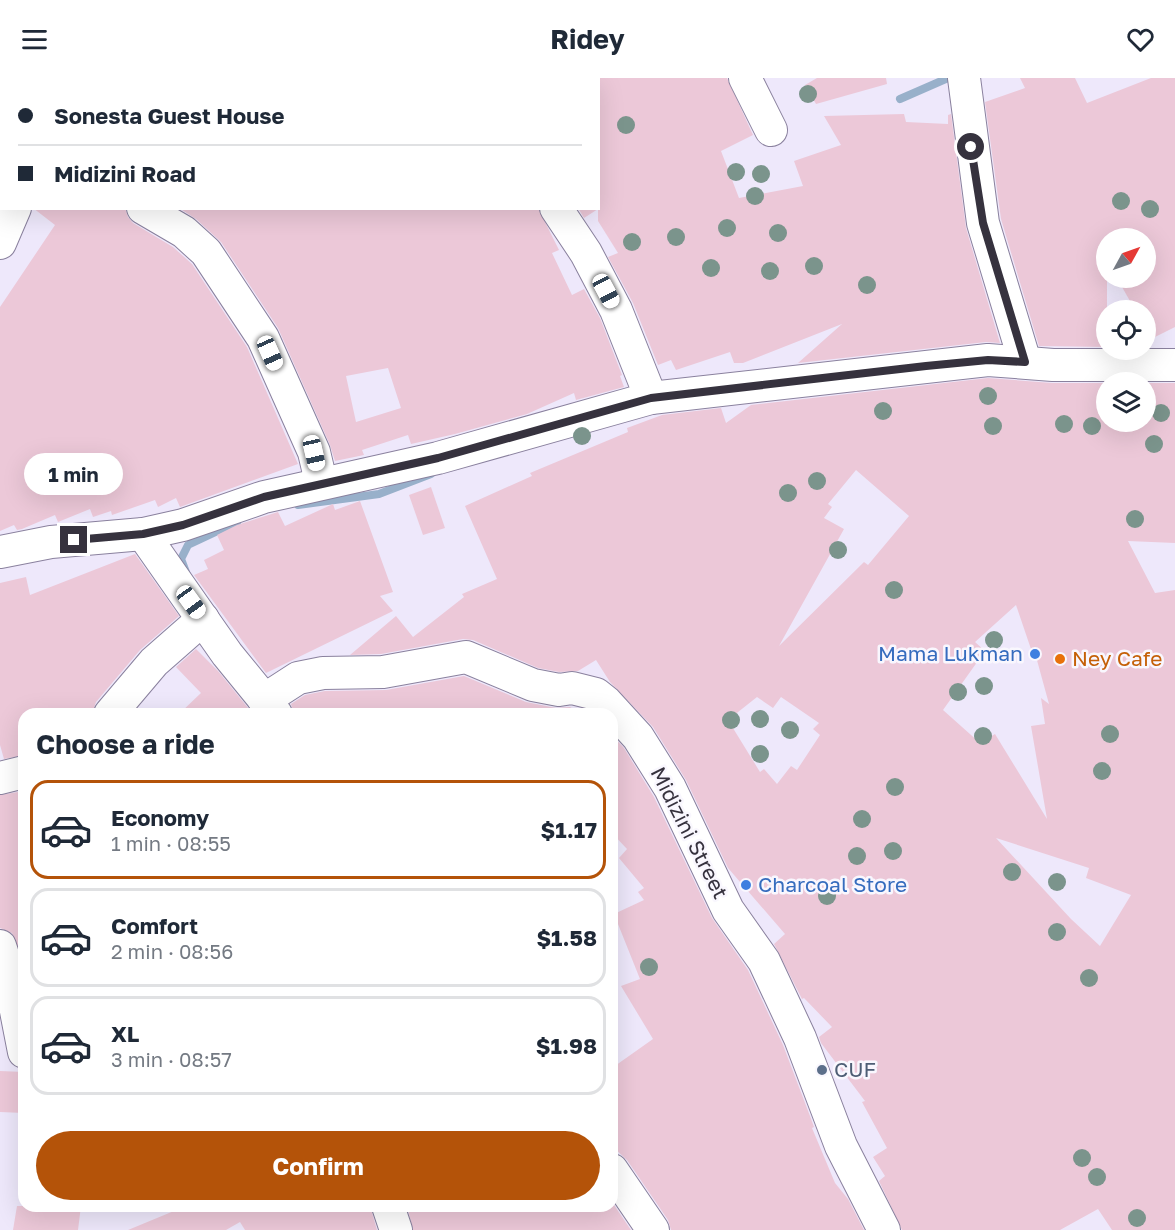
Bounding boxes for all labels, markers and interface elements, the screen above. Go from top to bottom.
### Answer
icon: menu [18,23,51,56]
text: Ridey [550,23,625,55]
icon: heart [1124,23,1157,56]
text: Sonesta Guest House [54,102,285,129]
route start [957,133,984,160]
text: Midizini Road [54,160,196,187]
north arrow [1096,228,1156,288]
map controls [1096,228,1156,432]
car [590,271,622,311]
button: locate [1096,300,1156,360]
car [254,333,286,373]
button: layers [1096,372,1156,432]
car [301,433,327,473]
callout: 1 min [25,453,124,495]
text: 1 min [48,462,99,486]
route end [60,526,87,553]
car [173,582,209,622]
place label: Mama Lukman [878,640,1023,666]
place label: Ney Cafe [1072,645,1163,671]
marker: Mama Lukman [1028,647,1042,661]
marker: Ney Cafe [1053,652,1067,666]
text: Choose a ride [36,728,215,760]
street label: Midizini Street [646,762,734,903]
icon: car [39,803,93,857]
text: Economy [111,804,209,831]
text: $1.17 [541,816,597,843]
text: 1 min · 08:55 [111,831,231,855]
place label: Charcoal Store [758,871,907,897]
marker: Charcoal Store [739,878,753,892]
icon: car [39,911,93,965]
text: Comfort [111,912,198,939]
text: $1.58 [536,924,597,951]
text: 2 min · 08:56 [111,939,233,963]
icon: car [39,1019,93,1073]
text: XL [111,1020,139,1047]
text: $1.98 [536,1032,597,1059]
text: 3 min · 08:57 [111,1047,232,1071]
place label: CUF [834,1056,876,1082]
marker: CUF [815,1063,829,1077]
button: Confirm [36,1131,600,1200]

